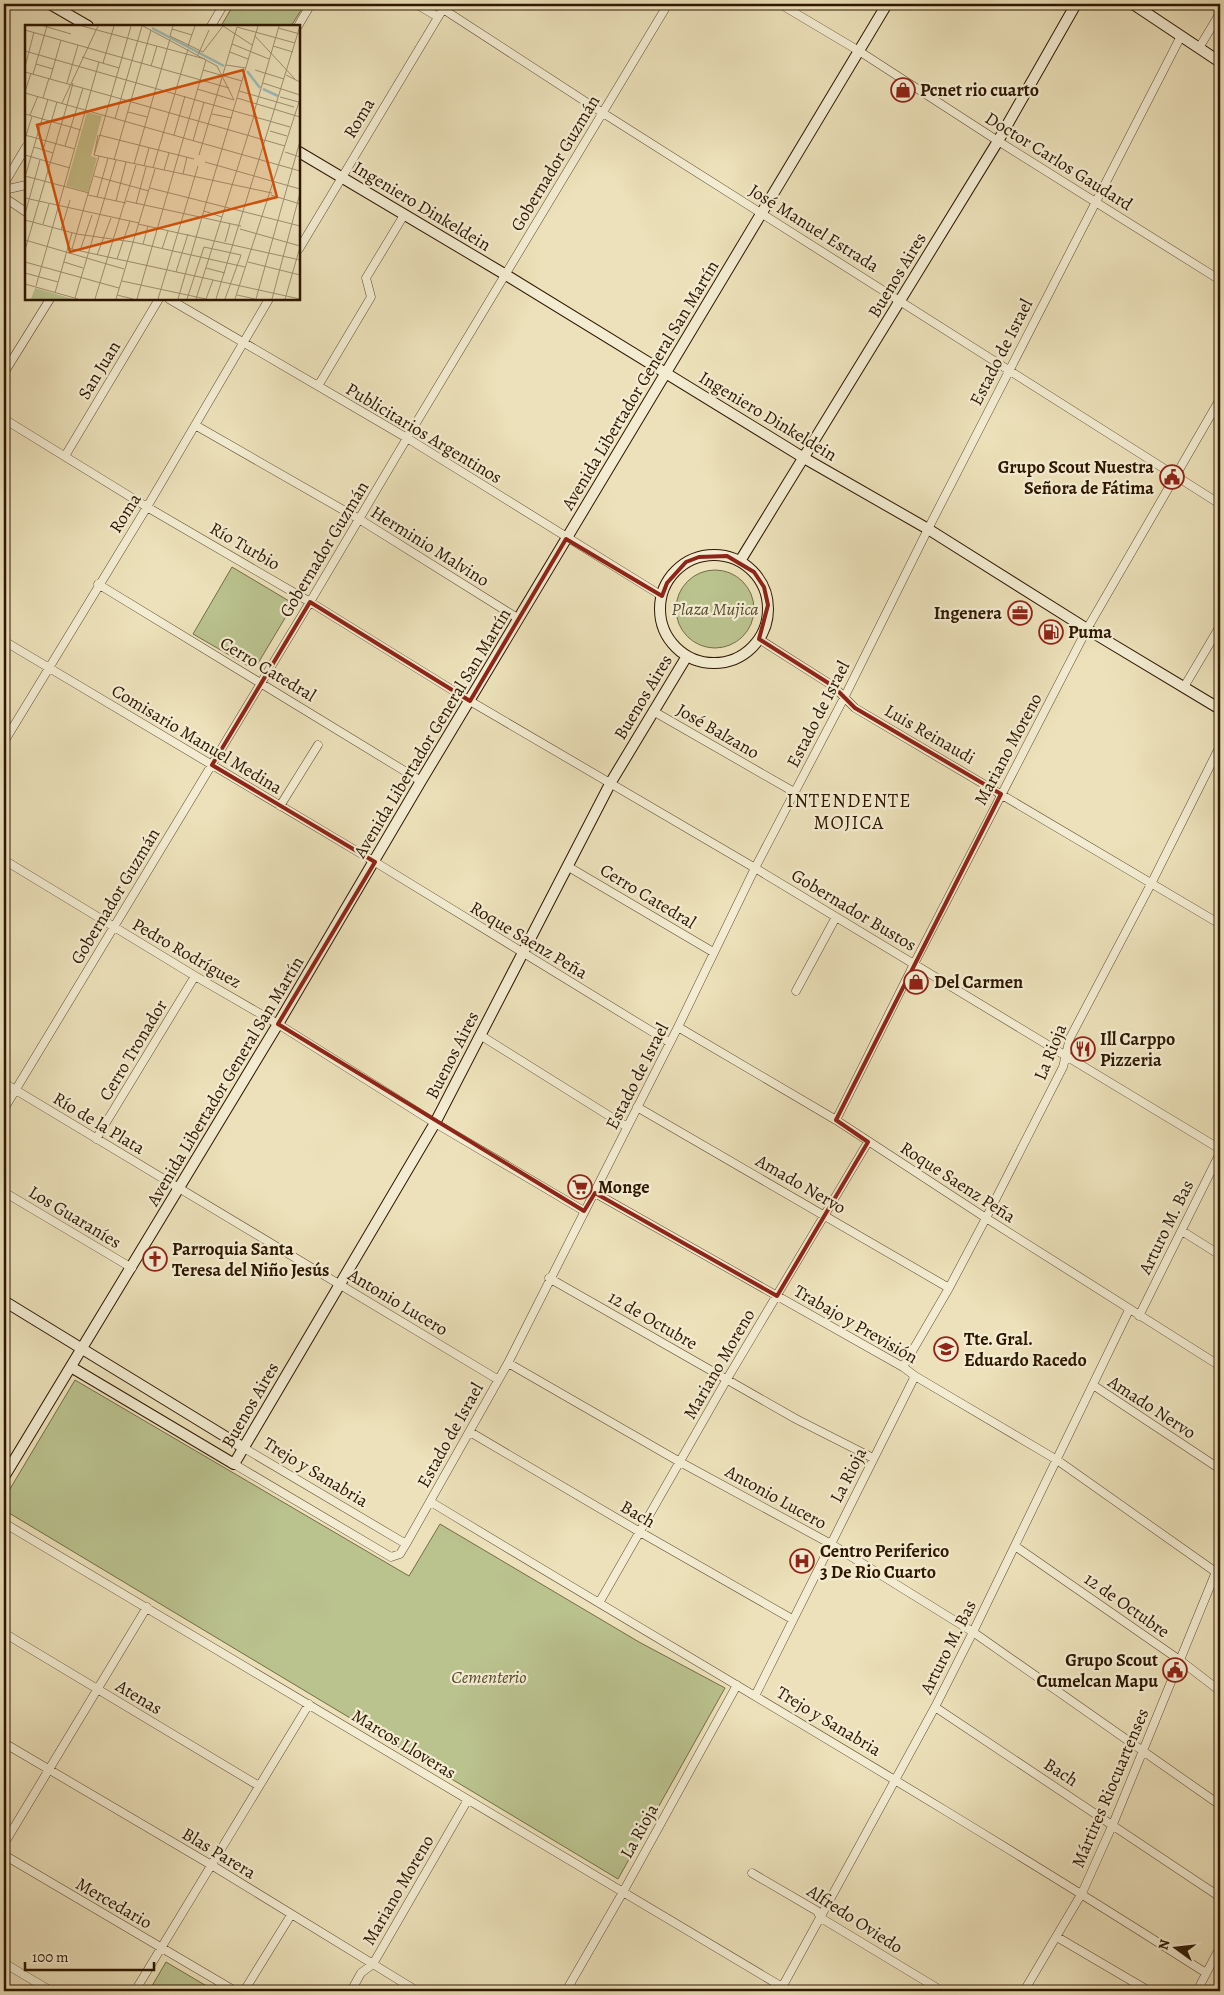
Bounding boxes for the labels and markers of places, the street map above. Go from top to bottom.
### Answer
shop icon: Pcnet rio cuarto [890,77,916,103]
place label: Pcnet rio cuarto [920,78,1039,102]
place label: Grupo Scout Nuestra Señora de Fátima [998,455,1154,500]
public building icon: Grupo Scout Nuestra Señora de Fátima [1159,464,1185,490]
office icon: Ingenera [1007,600,1033,626]
place label: Ingenera [934,601,1002,625]
fuel station icon: Puma [1038,619,1064,645]
place label: Puma [1068,620,1112,644]
shop icon: Del Carmen [903,969,929,995]
place label: Del Carmen [934,970,1023,994]
place label: Ill Carppo Pizzeria [1100,1027,1175,1072]
restaurant icon: Ill Carppo Pizzeria [1070,1036,1096,1062]
supermarket icon: Monge [567,1174,593,1200]
place label: Monge [598,1175,650,1199]
place label: Parroquia Santa Teresa del Niño Jesús [172,1237,329,1282]
church icon: Parroquia Santa Teresa del Niño Jesús [142,1246,168,1272]
place label: Tte. Gral. Eduardo Racedo [964,1327,1087,1372]
school or university icon: Tte. Gral. Eduardo Racedo [933,1336,959,1362]
place label: Centro Periferico 3 De Rio Cuarto [820,1539,949,1584]
hospital icon: Centro Periferico 3 De Rio Cuarto [789,1548,815,1574]
place label: Grupo Scout Cumelcan Mapu [1036,1648,1158,1693]
public building icon: Grupo Scout Cumelcan Mapu [1162,1657,1188,1683]

